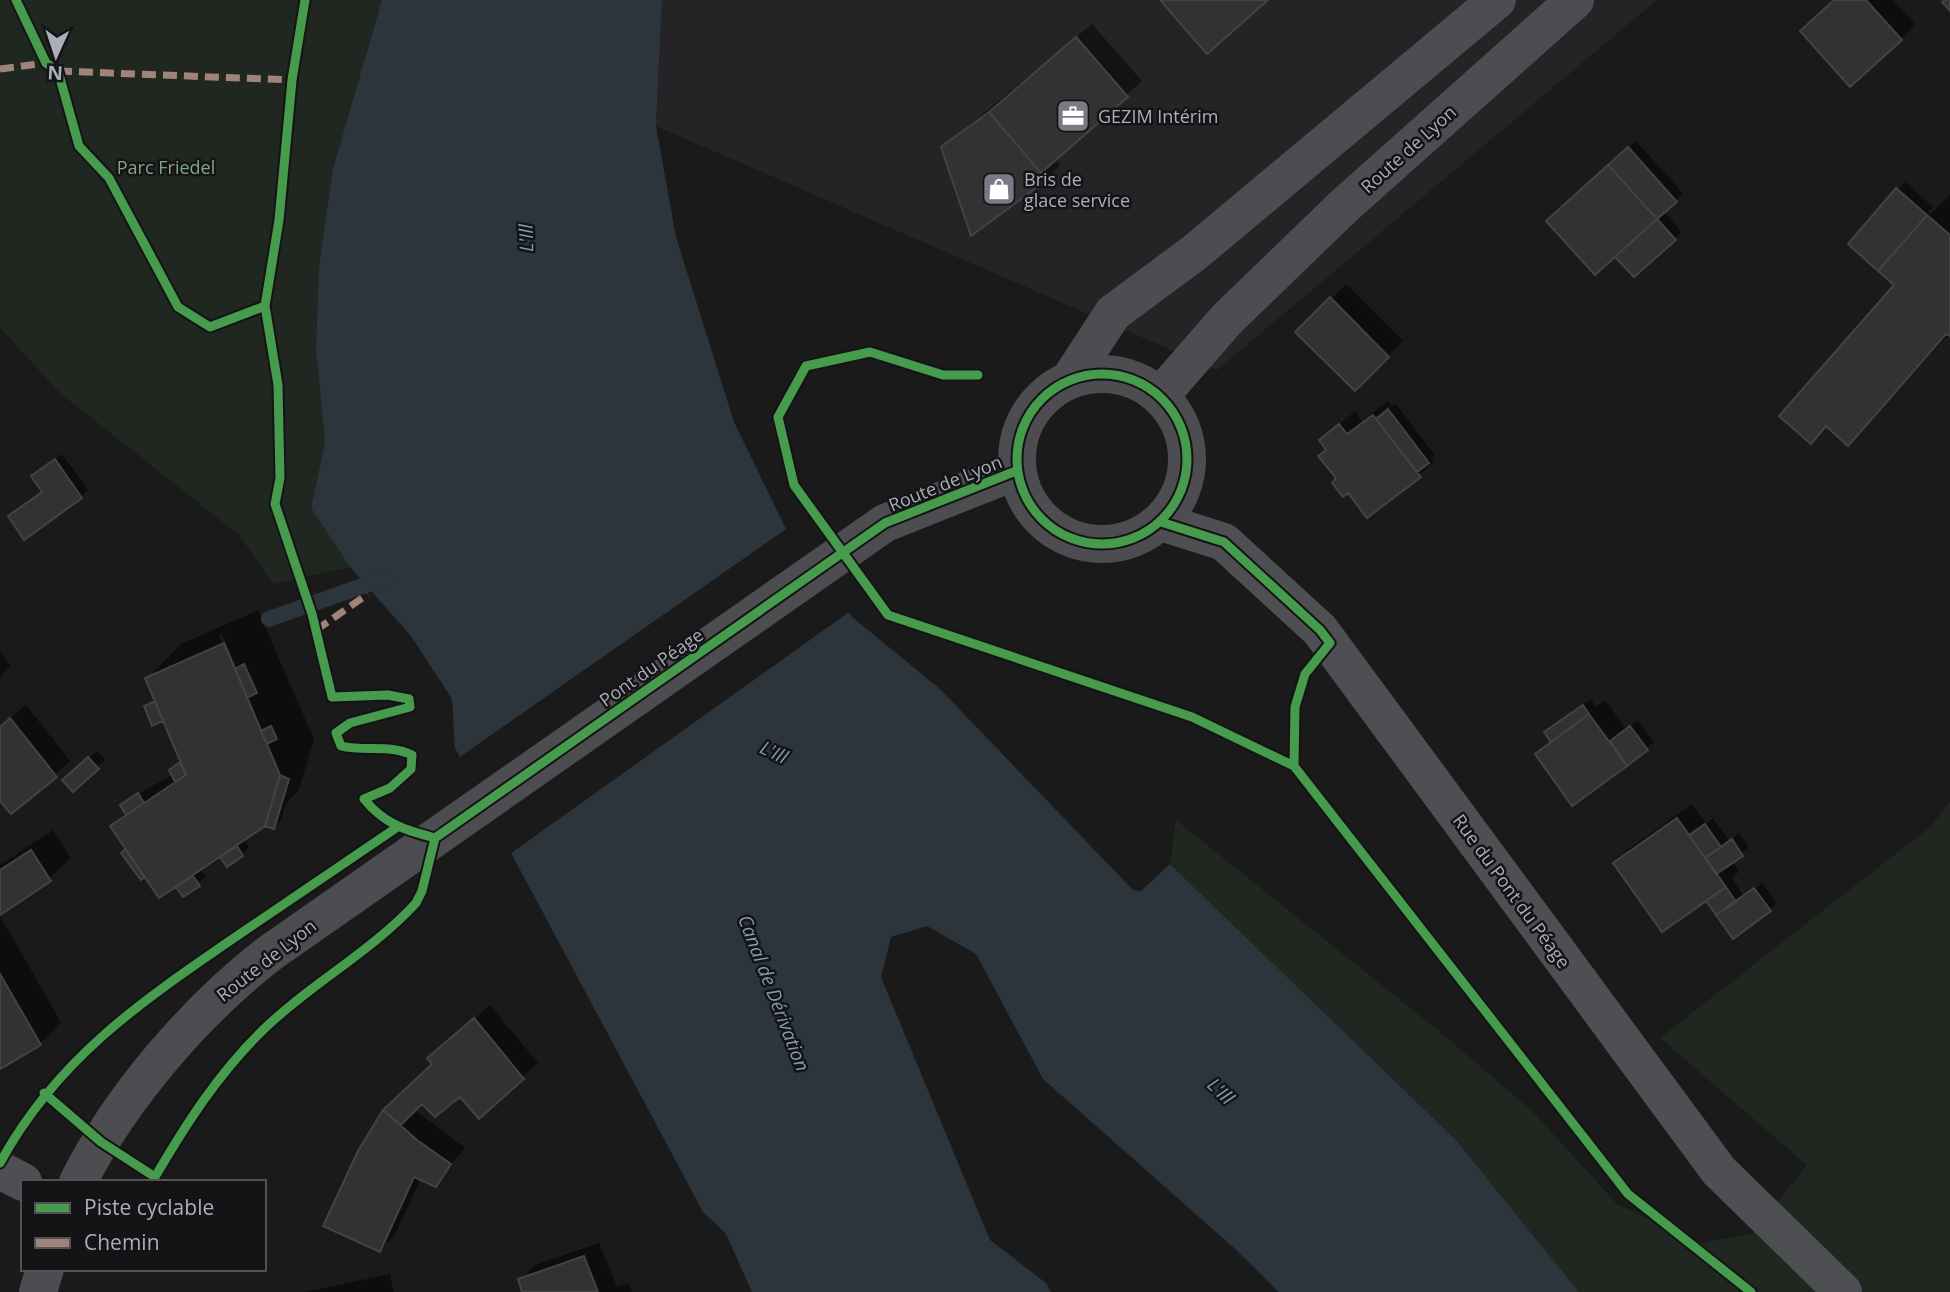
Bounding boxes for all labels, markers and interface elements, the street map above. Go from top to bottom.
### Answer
north arrow [21,21,91,91]
text: N [47,60,64,86]
office icon: GEZIM Intérim [1054,97,1092,135]
street label: Route de Lyon [1355,100,1461,198]
place label: GEZIM Intérim [1098,104,1218,128]
park label: Parc Friedel [117,155,215,179]
place label: Bris de glace service [1024,167,1130,212]
shop icon: Bris de glace service [980,170,1018,208]
water label: L'Ill [513,223,539,252]
street label: Route de Lyon [885,449,1005,517]
street label: Pont du Péage [594,622,708,712]
water label: L'Ill [756,734,793,770]
street label: Rue du Pont du Péage [1448,809,1576,973]
water label: Canal de Dérivation [732,911,816,1075]
street label: Route de Lyon [211,914,321,1006]
water label: L'Ill [1202,1072,1241,1111]
legend [21,1180,266,1271]
text: Piste cyclable [84,1193,214,1221]
text: Chemin [84,1228,160,1256]

